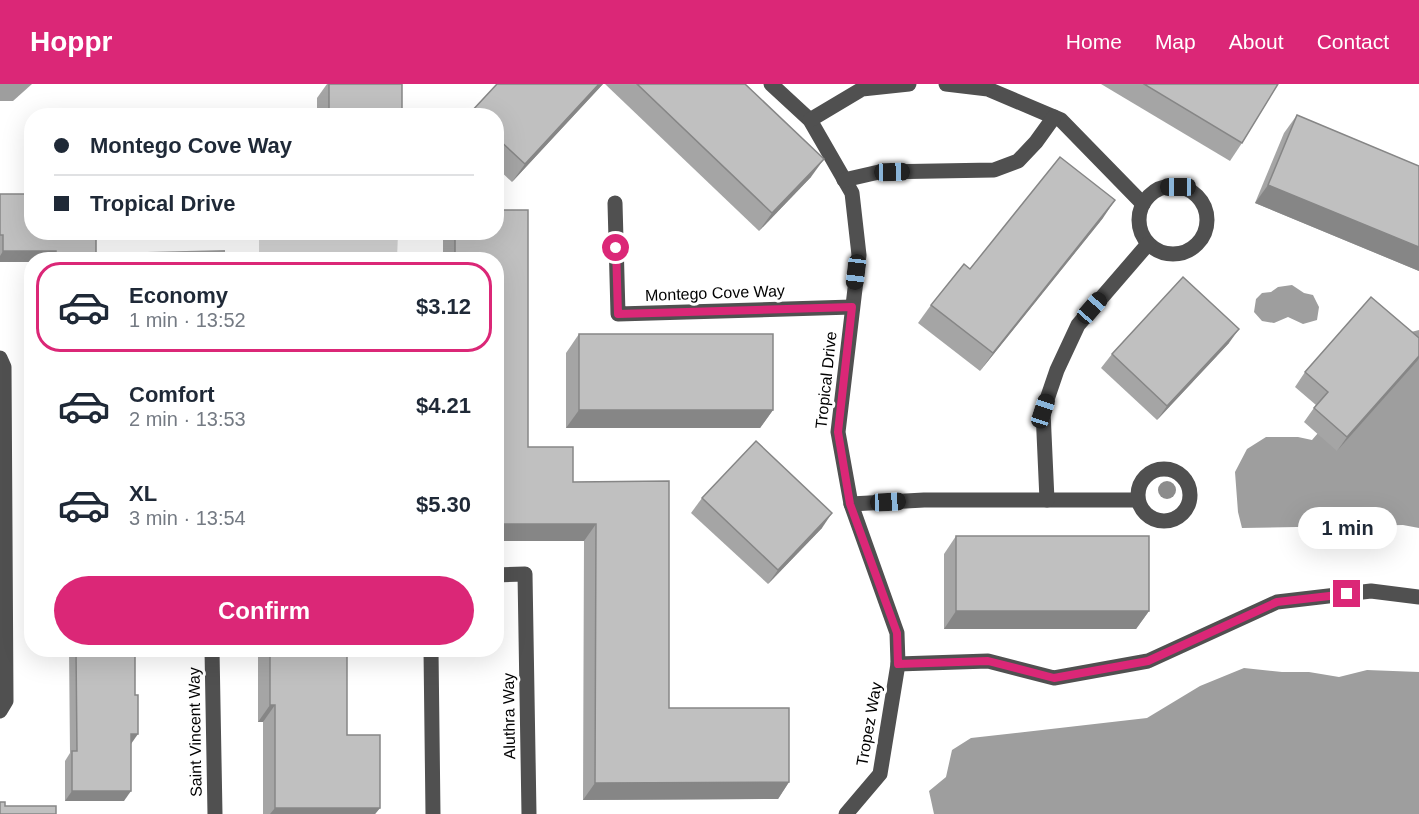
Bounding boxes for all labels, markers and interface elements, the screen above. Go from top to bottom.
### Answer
text: Hoppr [30,26,112,57]
text: Home [1066,30,1122,53]
text: Map [1155,30,1196,53]
text: About [1229,30,1284,53]
text: Contact [1317,30,1389,53]
text: Montego Cove Way [90,133,292,158]
car [874,163,910,181]
car [1160,178,1196,196]
text: Tropical Drive [90,191,236,216]
route start [602,234,629,261]
car [845,253,867,291]
icon: car [57,280,111,334]
street label: Montego Cove Way [645,282,785,304]
text: Economy [129,283,228,308]
car [1073,289,1111,327]
text: $3.12 [416,294,471,319]
text: 1 min · 13:52 [129,309,246,331]
street label: Tropical Drive [812,330,840,430]
icon: car [57,379,111,433]
text: Comfort [129,382,215,407]
car [1029,391,1057,431]
text: $4.21 [416,393,471,418]
text: 2 min · 13:53 [129,408,246,430]
icon: car [57,478,111,532]
text: XL [129,481,157,506]
text: $5.30 [416,492,471,517]
car [870,492,906,512]
text: 3 min · 13:54 [129,507,246,529]
callout: 1 min [1298,507,1396,549]
text: 1 min [1321,517,1374,539]
button: Confirm [54,576,474,645]
route end [1333,580,1360,607]
street label: Saint Vincent Way [185,667,205,797]
street label: Aluthra Way [500,673,518,759]
street label: Tropez Way [853,681,885,767]

